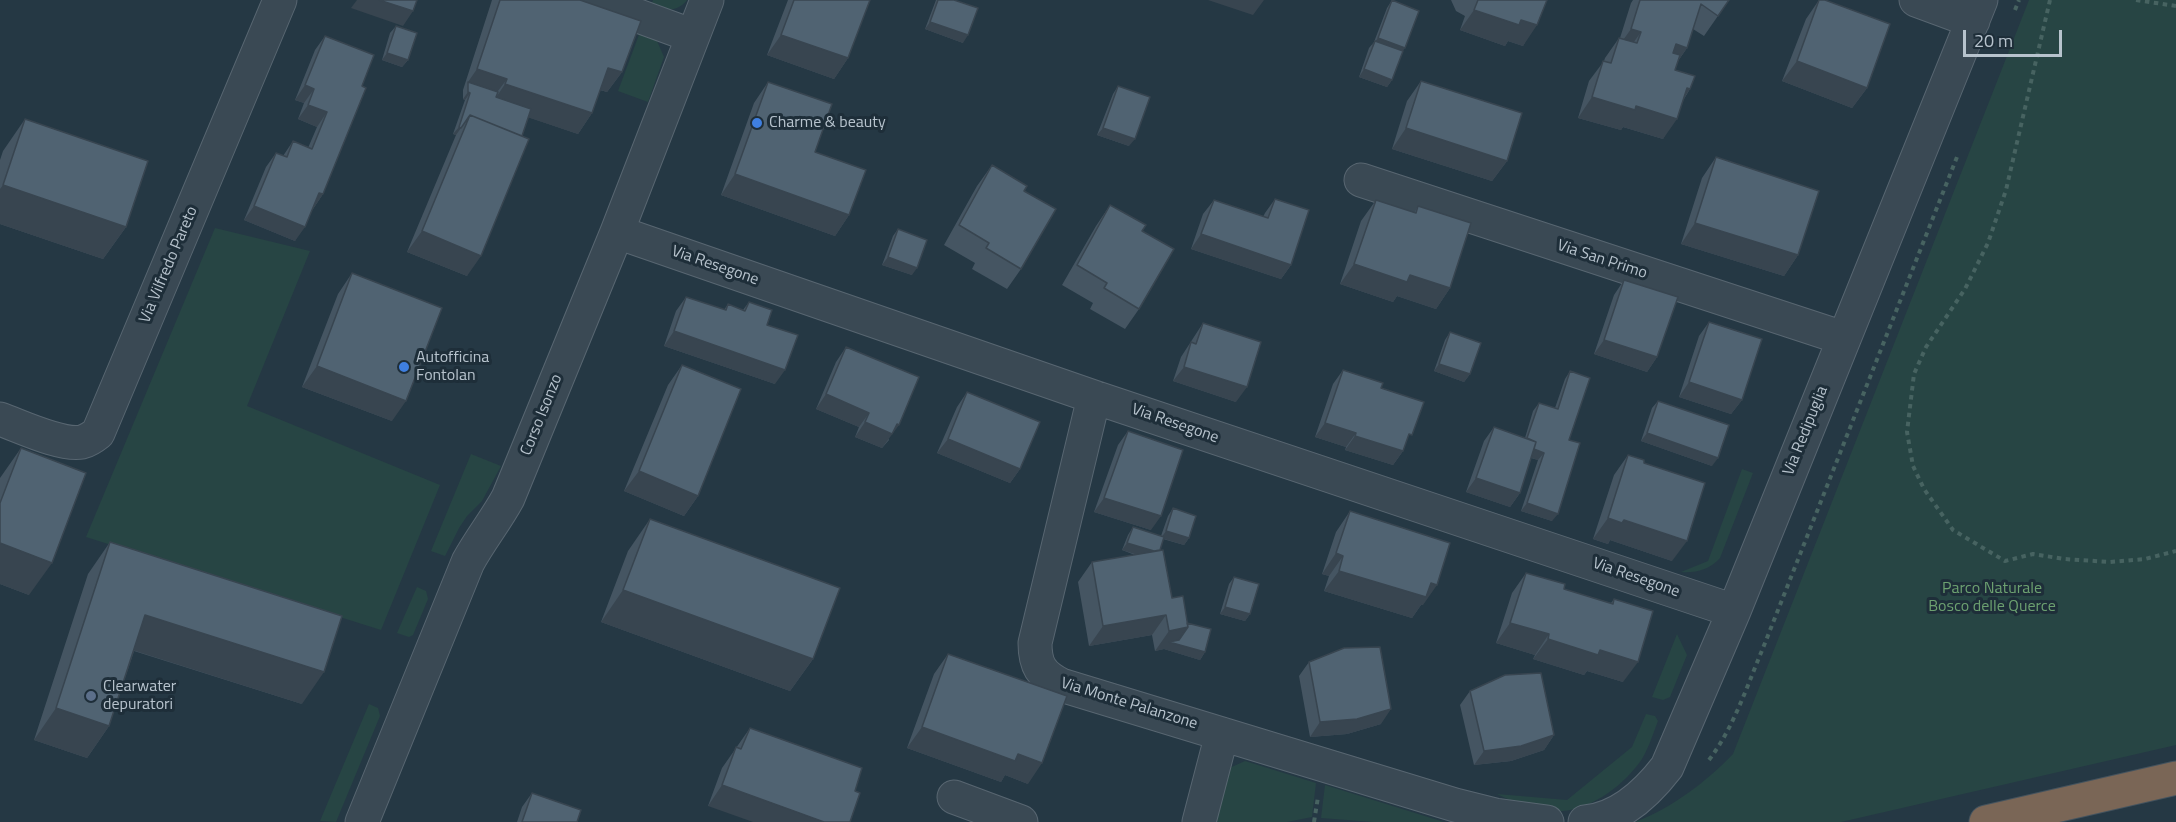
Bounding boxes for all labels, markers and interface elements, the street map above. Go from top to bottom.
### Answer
scale bar [1966,18,2065,56]
text: 20 m [1974,27,2013,54]
place label: Charme & beauty [769,113,886,133]
marker: Charme & beauty [750,116,764,130]
street label: Via Vilfredo Pareto [136,204,202,326]
street label: Via San Primo [1555,236,1649,284]
street label: Via Resegone [669,242,761,290]
place label: Autofficina Fontolan [416,348,489,386]
marker: Autofficina Fontolan [397,360,411,374]
street label: Corso Isonzo [517,372,567,458]
street label: Via Redipuglia [1779,384,1833,478]
street label: Via Resegone [1129,400,1221,448]
street label: Via Resegone [1590,554,1682,602]
park label: Parco Naturale Bosco delle Querce [1928,579,2056,617]
street label: Via Monte Palanzone [1058,674,1200,734]
place label: Clearwater depuratori [103,677,176,715]
marker: Clearwater depuratori [84,689,98,703]

